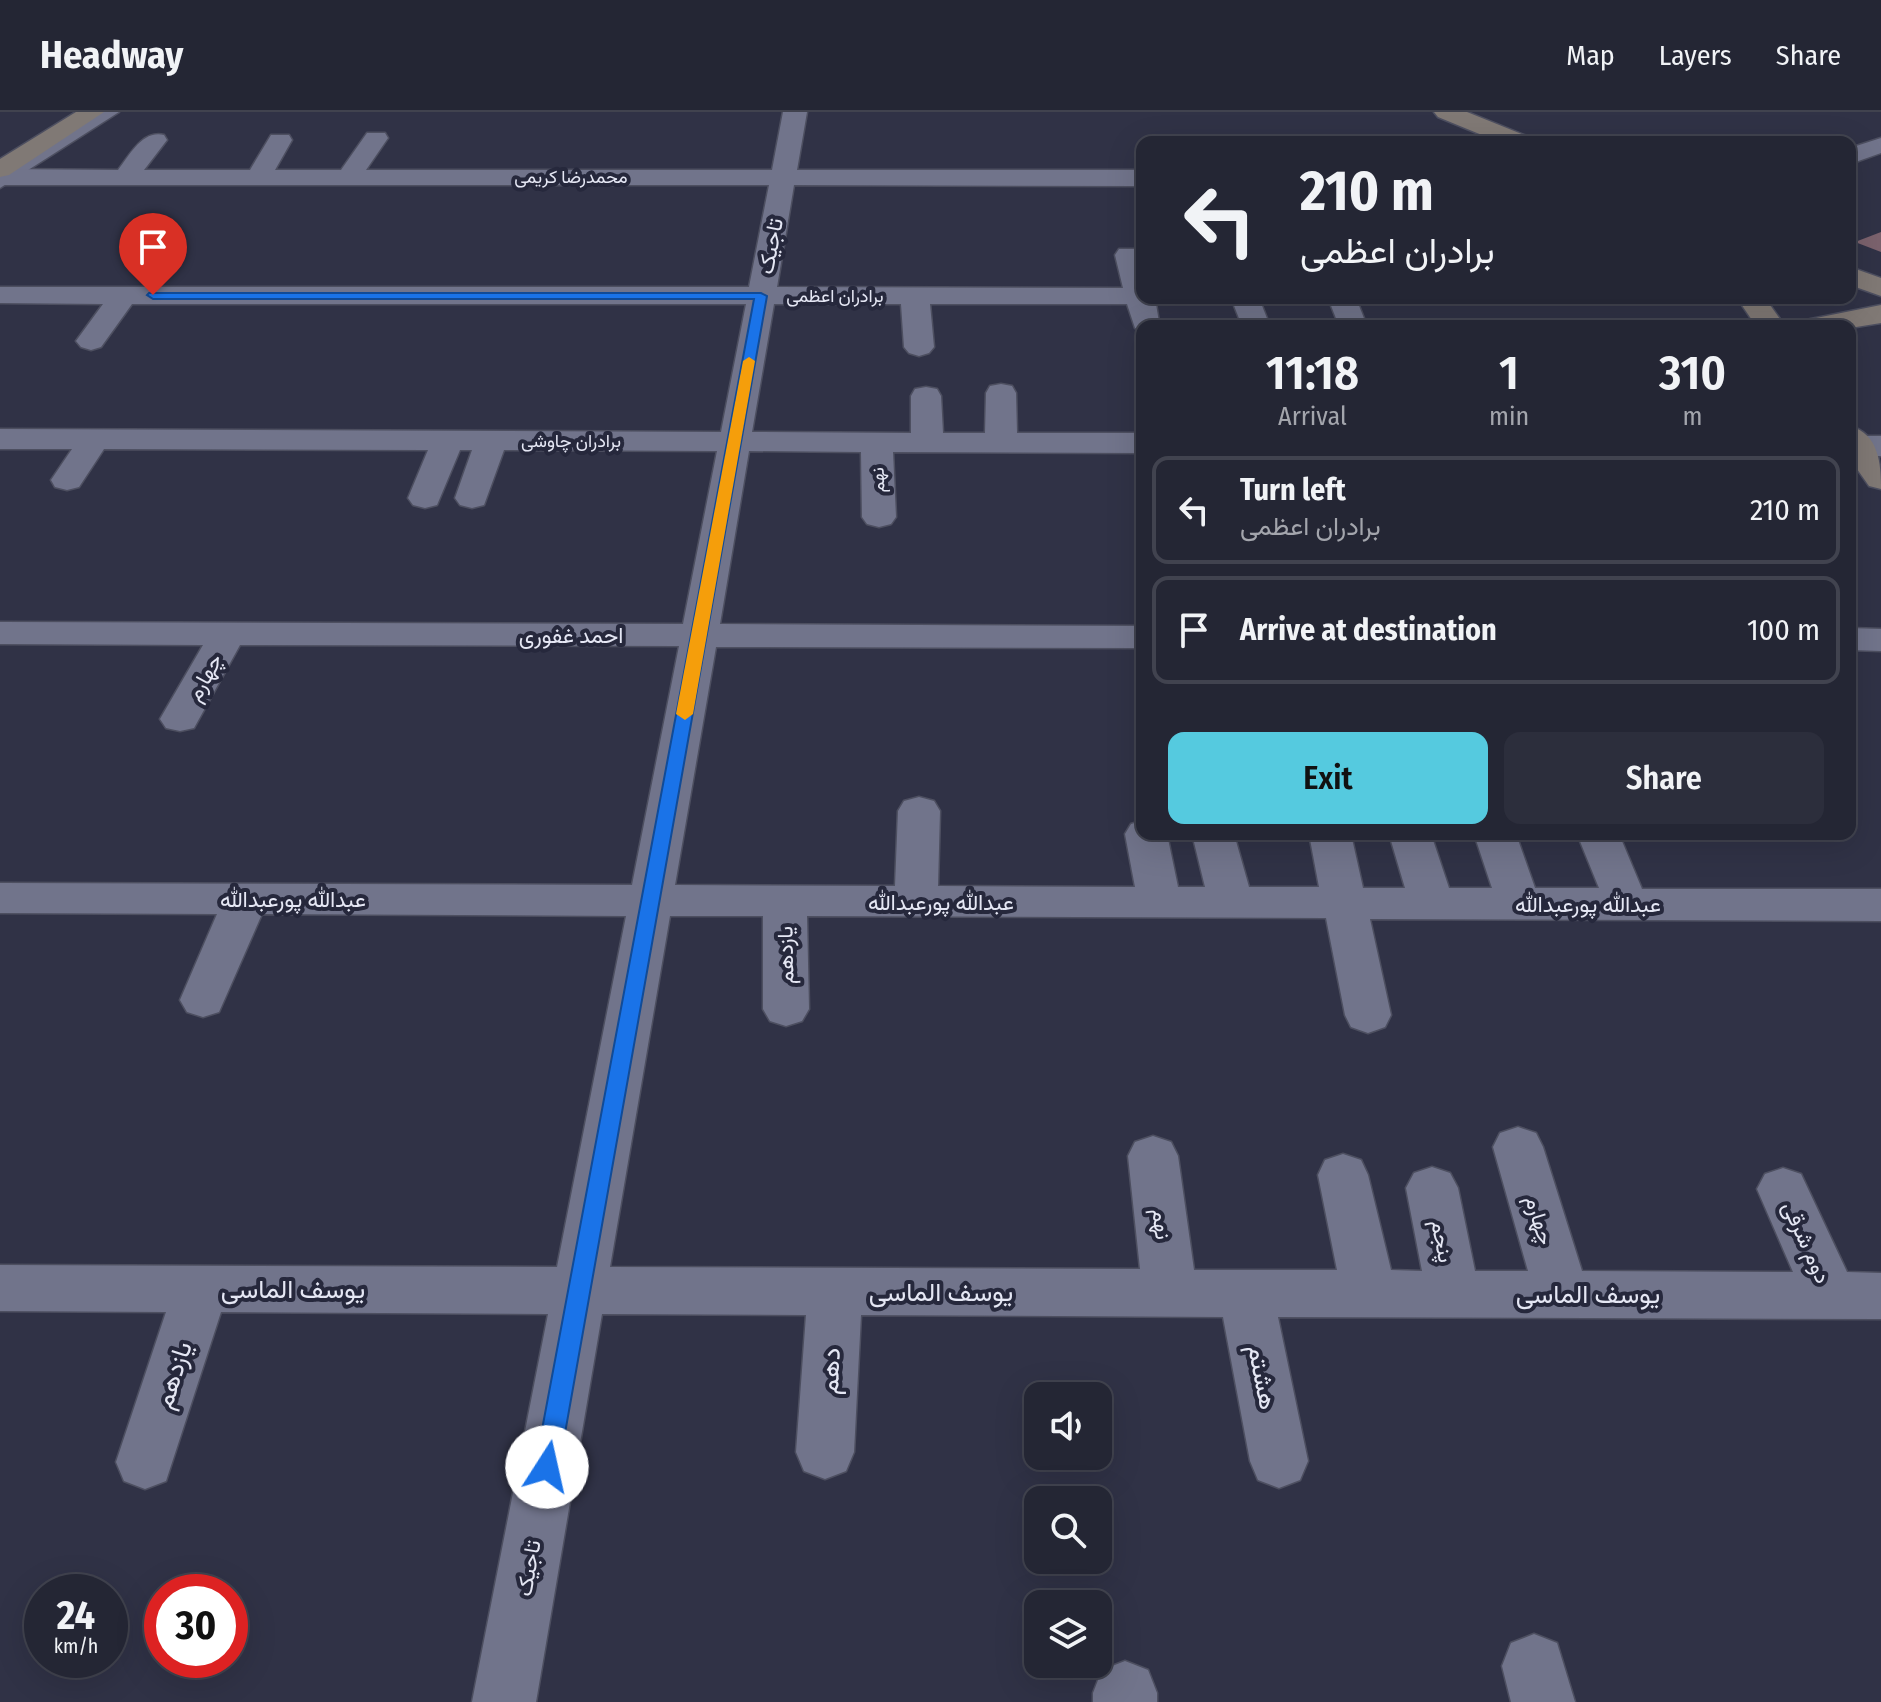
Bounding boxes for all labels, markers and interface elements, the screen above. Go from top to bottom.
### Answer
text: Headway [40,32,183,78]
text: Map [1566,39,1615,72]
text: Layers [1659,39,1732,72]
text: Share [1776,39,1841,72]
text: 210 m [1300,158,1434,225]
street label: محمدرضا کریمی [514,166,628,188]
icon: left [1168,168,1272,272]
pin [119,213,187,295]
street label: تاجیک [752,216,789,276]
icon: arrive [131,225,175,269]
text: برادران اعظمی [1300,229,1495,273]
street label: برادران اعظمی [786,285,884,307]
text: 11:18 [1266,344,1359,402]
text: 1 [1499,344,1519,402]
text: 310 [1659,344,1726,402]
text: Arrival [1278,401,1347,432]
text: min [1489,401,1529,432]
text: m [1683,401,1703,432]
street label: برادران چاوشی [521,430,621,453]
street label: نهم [867,467,890,493]
text: Turn left [1240,472,1346,508]
icon: left [1172,488,1216,532]
text: 210 m [1750,492,1820,528]
text: برادران اعظمی [1240,511,1381,542]
icon: arrive [1172,608,1216,652]
text: Arrive at destination [1240,612,1497,648]
text: 100 m [1747,612,1820,648]
street label: احمد غفوری [519,622,623,649]
street label: چهارم [180,649,229,706]
button: Exit [1168,732,1488,824]
button: Share [1504,732,1824,824]
street label: عبدالله پورعبدالله [220,886,366,914]
street label: عبدالله پورعبدالله [868,889,1014,917]
street label: عبدالله پورعبدالله [1515,891,1661,919]
street label: یازدهم [771,926,801,984]
street label: چهارم [1518,1192,1560,1248]
street label: دوم شرقی [1776,1197,1837,1288]
street label: نهم [1145,1207,1177,1241]
street label: پنجم [1424,1217,1460,1265]
street label: یوسف الماسی [221,1274,365,1305]
street label: یوسف الماسی [869,1277,1013,1308]
street label: یوسف الماسی [1516,1279,1660,1310]
street label: یازدهم [148,1338,200,1413]
street label: هشتم [1240,1342,1284,1413]
street label: دهم [814,1347,848,1395]
map controls [1024,1382,1112,1678]
button: sound [1024,1382,1112,1470]
position arrow [505,1425,589,1509]
button: search [1024,1486,1112,1574]
street label: تاجیک [510,1538,547,1598]
speed limit sign: 30 [144,1574,248,1678]
button: layers [1024,1590,1112,1678]
text: 24 [57,1592,95,1640]
text: km/h [54,1634,98,1658]

